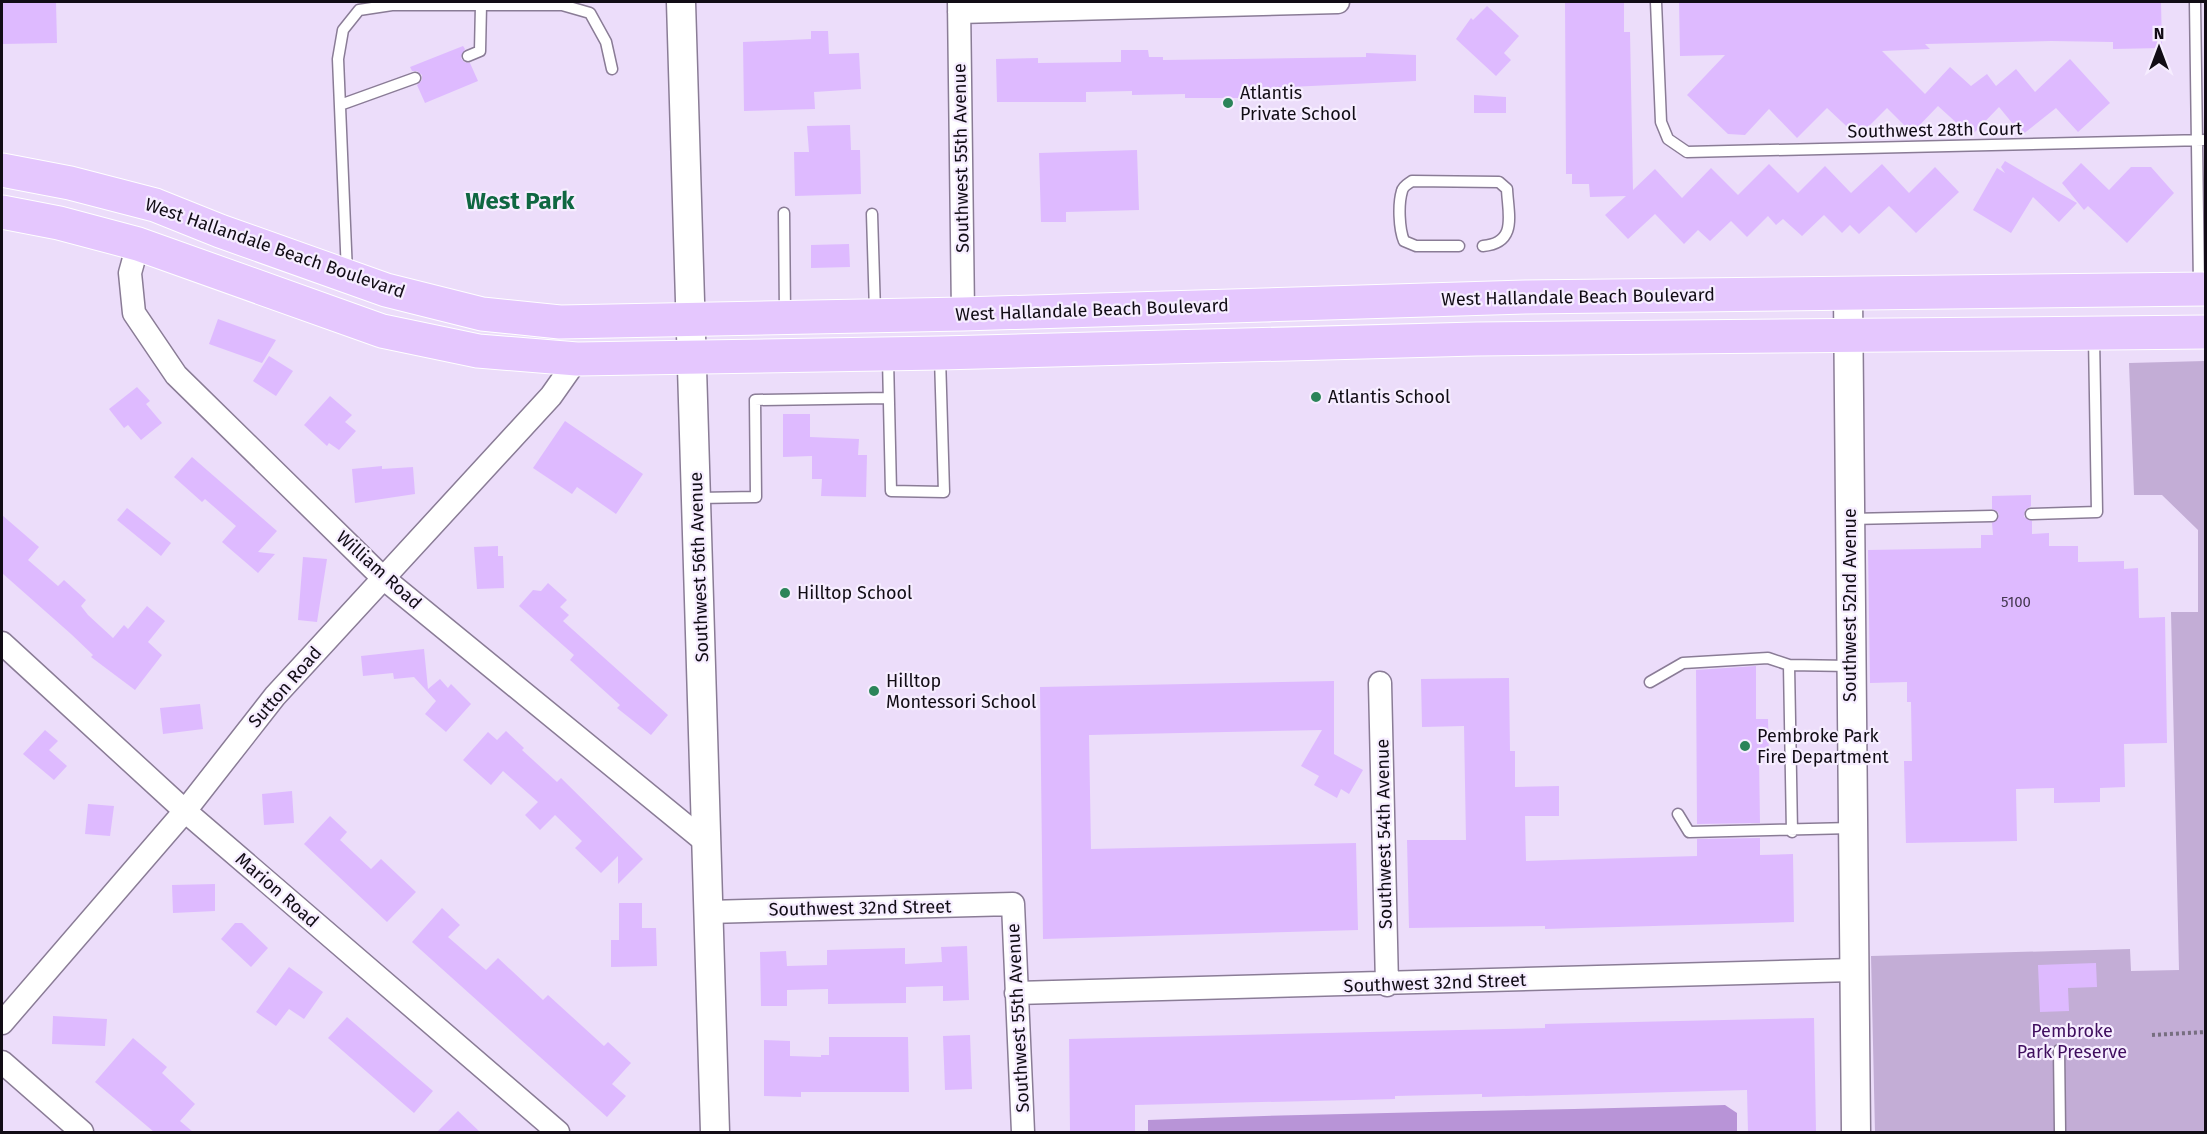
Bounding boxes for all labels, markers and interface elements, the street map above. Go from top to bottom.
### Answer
north arrow [2129,18,2189,78]
text: N [2154,24,2164,43]
street label: Southwest 55th Avenue [948,63,974,253]
place label: Atlantis Private School [1240,82,1357,125]
marker: Atlantis Private School [1221,96,1235,110]
street label: Southwest 28th Court [1847,117,2023,143]
district label: West Park [465,187,575,215]
street label: West Hallandale Beach Boulevard [142,193,408,303]
street label: West Hallandale Beach Boulevard [1441,284,1715,310]
street label: West Hallandale Beach Boulevard [955,294,1229,326]
place label: Atlantis School [1328,386,1450,408]
marker: Atlantis School [1309,390,1323,404]
street label: Southwest 56th Avenue [685,471,713,663]
street label: Southwest 52nd Avenue [1839,508,1861,702]
street label: William Road [332,526,426,614]
place label: Hilltop School [797,582,912,604]
marker: Hilltop School [778,586,792,600]
house number: 5100 [2001,593,2031,611]
street label: Sutton Road [244,642,326,732]
place label: Hilltop Montessori School [886,670,1036,713]
marker: Hilltop Montessori School [867,684,881,698]
place label: Pembroke Park Fire Department [1757,725,1889,768]
street label: Southwest 54th Avenue [1371,739,1397,929]
marker: Pembroke Park Fire Department [1738,739,1752,753]
street label: Marion Road [231,848,323,932]
street label: Southwest 32nd Street [768,895,952,921]
street label: Southwest 55th Avenue [1002,923,1034,1113]
street label: Southwest 32nd Street [1343,969,1527,997]
park label: Pembroke Park Preserve [2017,1020,2127,1063]

